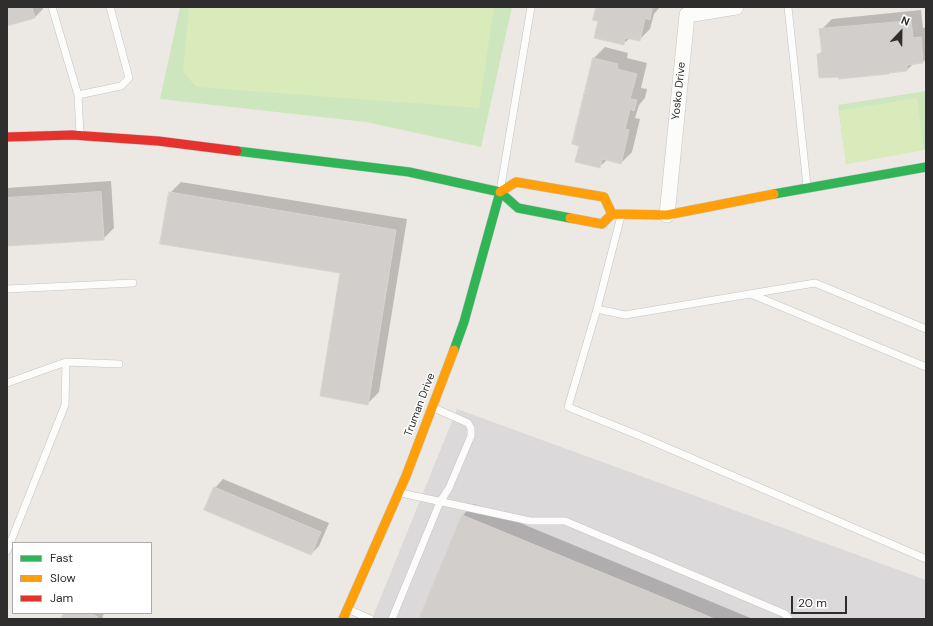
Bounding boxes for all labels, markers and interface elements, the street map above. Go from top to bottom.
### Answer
north arrow [881,12,921,52]
text: N [899,13,912,29]
street label: Yosko Drive [669,61,689,121]
street label: Truman Drive [402,371,438,439]
legend [12,542,152,614]
text: Fast [50,550,73,566]
text: Slow [50,570,76,586]
scale bar [793,588,849,614]
text: Jam [50,590,73,606]
text: 20 m [798,595,827,611]

